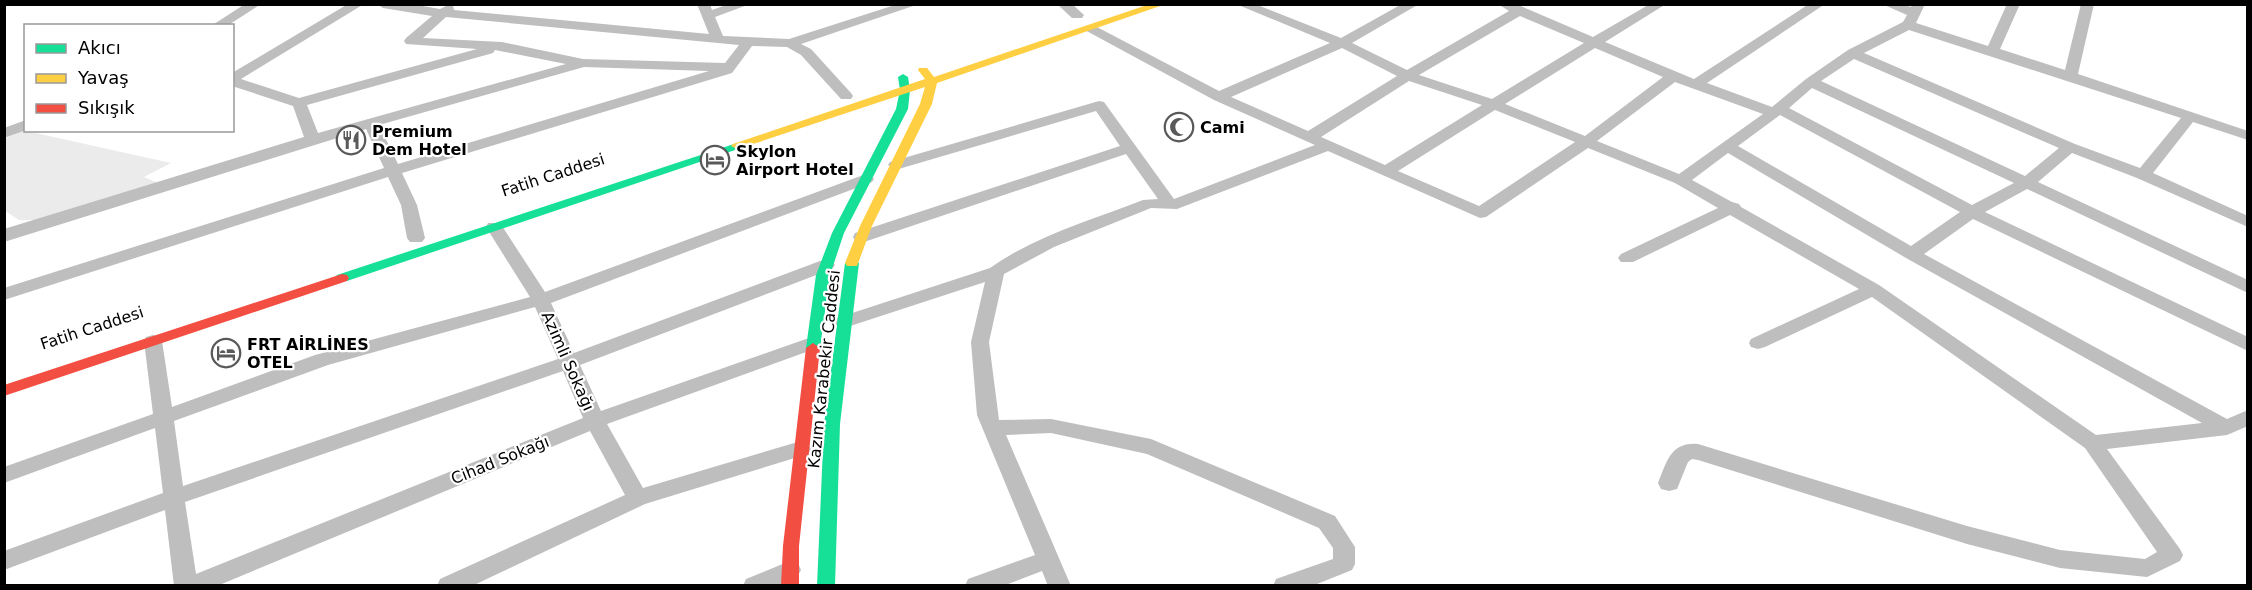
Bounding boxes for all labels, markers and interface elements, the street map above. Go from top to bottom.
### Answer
legend [24,24,234,132]
text: Akıcı [78,37,121,58]
text: Yavaş [77,67,129,88]
text: Sıkışık [78,97,135,118]
mosque icon: Cami [1163,111,1195,143]
place label: Cami [1200,118,1245,137]
place label: Premium Dem Hotel [372,122,467,159]
restaurant icon: Premium Dem Hotel [335,124,367,156]
place label: Skylon Airport Hotel [736,142,854,179]
hotel icon: Skylon Airport Hotel [699,144,731,176]
street label: Fatih Caddesi [499,149,607,201]
street label: Kazım Karabekir Caddesi [804,269,844,469]
street label: Fatih Caddesi [38,302,146,354]
street label: Azimli Sokağı [538,308,598,414]
place label: FRT AİRLİNES OTEL [247,335,369,372]
hotel icon: FRT AİRLİNES OTEL [210,337,242,369]
street label: Cihad Sokağı [448,432,552,488]

